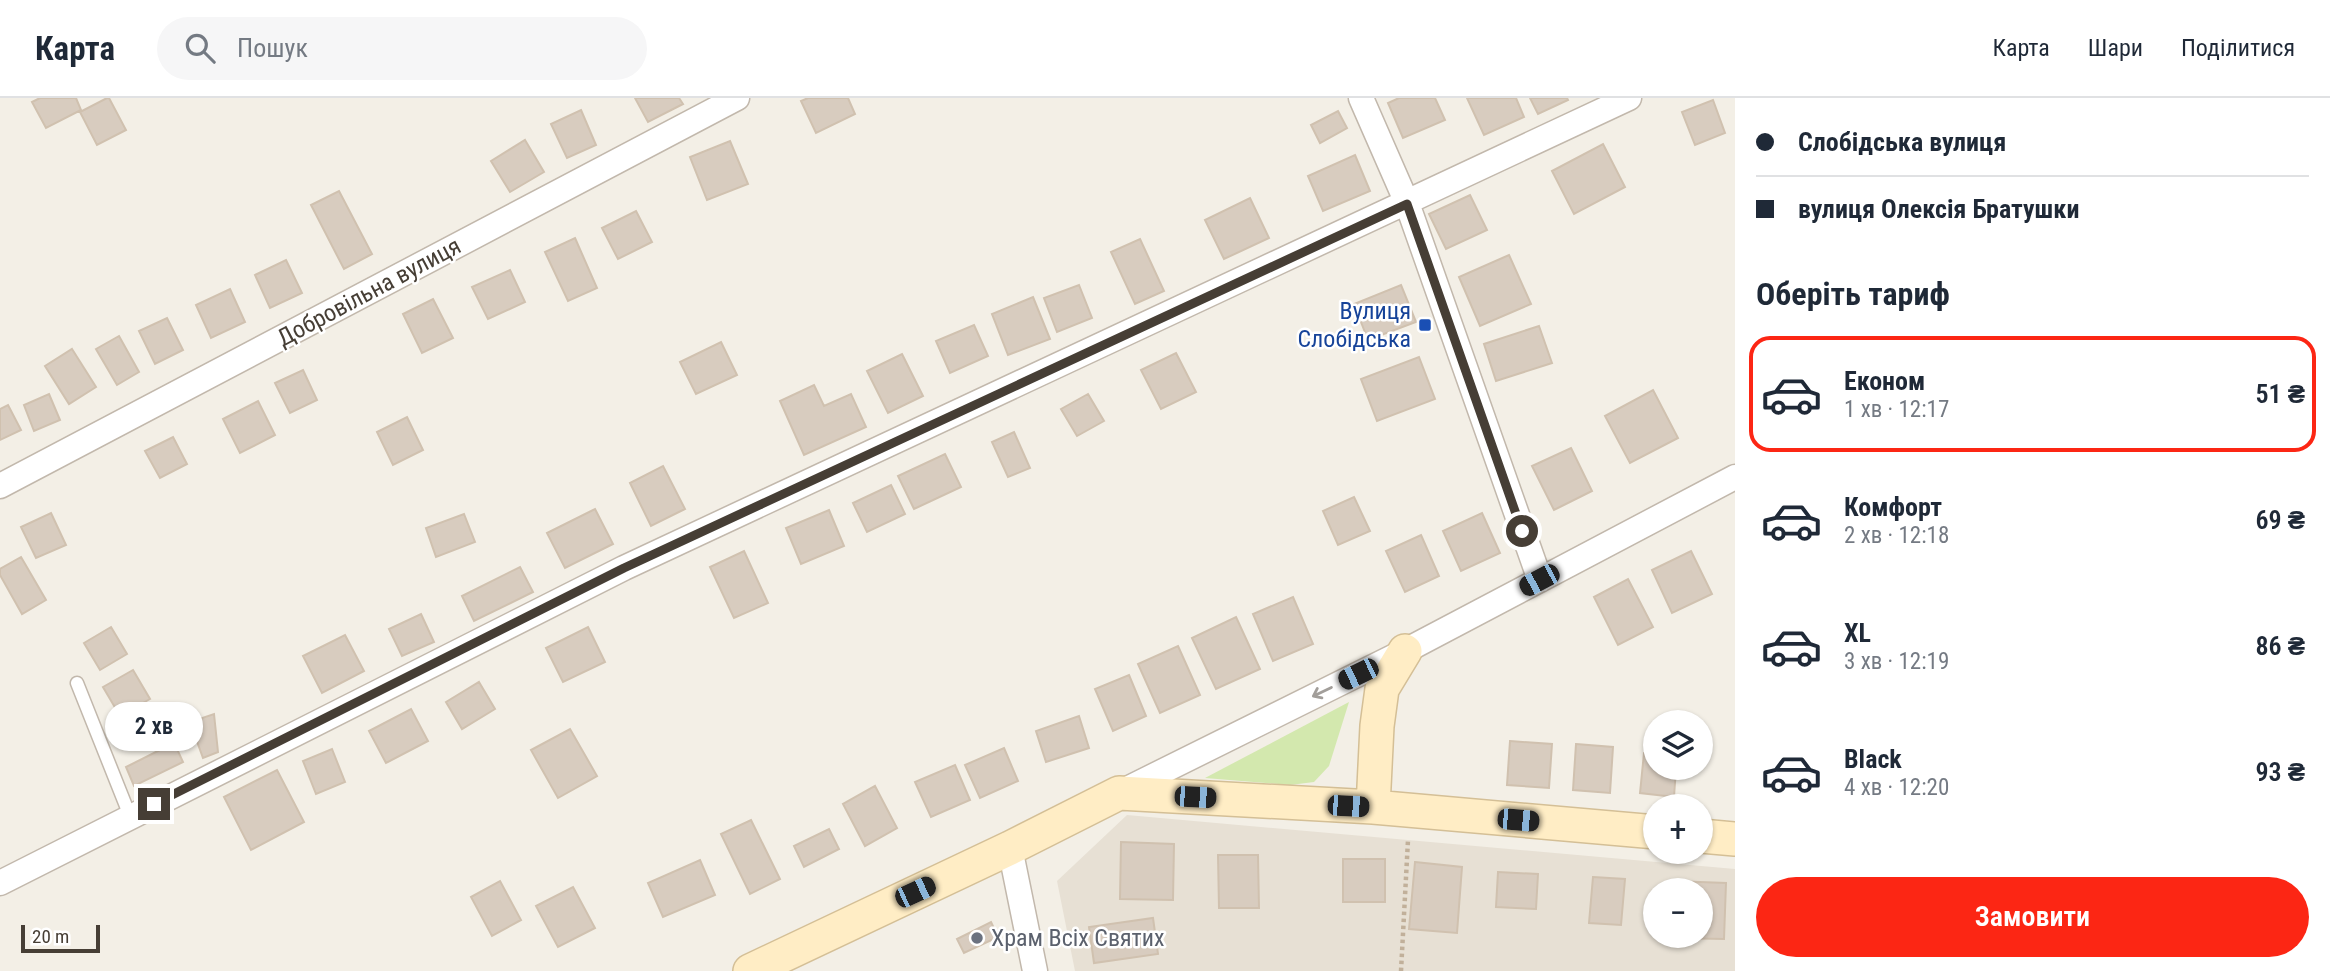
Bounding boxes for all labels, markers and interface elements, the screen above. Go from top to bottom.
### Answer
search box [157,17,647,80]
text: Карта [35,29,115,68]
icon: search [181,29,219,67]
text: Пошук [237,33,308,63]
text: Карта [1992,34,2050,62]
text: Шари [2088,34,2143,62]
text: Поділитися [2181,34,2295,62]
text: Слобідська вулиця [1798,127,2006,157]
text: вулиця Олексія Братушки [1798,194,2079,224]
street label: Добровільна вулиця [272,232,466,352]
text: Оберіть тариф [1756,275,1950,313]
place label: Вулиця Слобідська [1297,297,1411,353]
marker: Вулиця Слобідська [1417,317,1433,333]
icon: car [1760,363,1823,426]
text: Економ [1844,366,1925,396]
text: 51 ₴ [2256,379,2305,409]
text: 1 хв · 12:17 [1844,396,1949,423]
icon: car [1760,489,1823,552]
text: Комфорт [1844,492,1942,522]
text: 69 ₴ [2256,505,2305,535]
route start [1506,515,1538,547]
text: 2 хв · 12:18 [1844,522,1949,549]
car [1516,561,1563,599]
icon: car [1760,615,1823,678]
text: XL [1844,618,1871,648]
text: 86 ₴ [2256,631,2305,661]
text: 3 хв · 12:19 [1844,648,1949,675]
car [1335,655,1382,693]
one-way arrow [1312,685,1333,699]
callout: 2 хв [105,702,203,752]
map controls [1643,710,1713,948]
button: layers [1643,710,1713,780]
text: 2 хв [135,713,173,740]
icon: car [1760,741,1823,804]
text: Black [1844,744,1902,774]
text: 93 ₴ [2256,757,2305,787]
text: 4 хв · 12:20 [1844,774,1949,801]
car [1174,785,1217,809]
route end [138,788,170,820]
car [1327,794,1370,818]
button: + [1643,794,1713,864]
car [1497,808,1540,832]
car [892,874,939,910]
button: Замовити [1756,877,2309,957]
button: − [1643,878,1713,948]
scale bar [21,922,100,954]
place label: Храм Всіх Святих [991,924,1165,952]
text: 20 m [32,925,69,948]
marker: Храм Всіх Святих [969,930,985,946]

